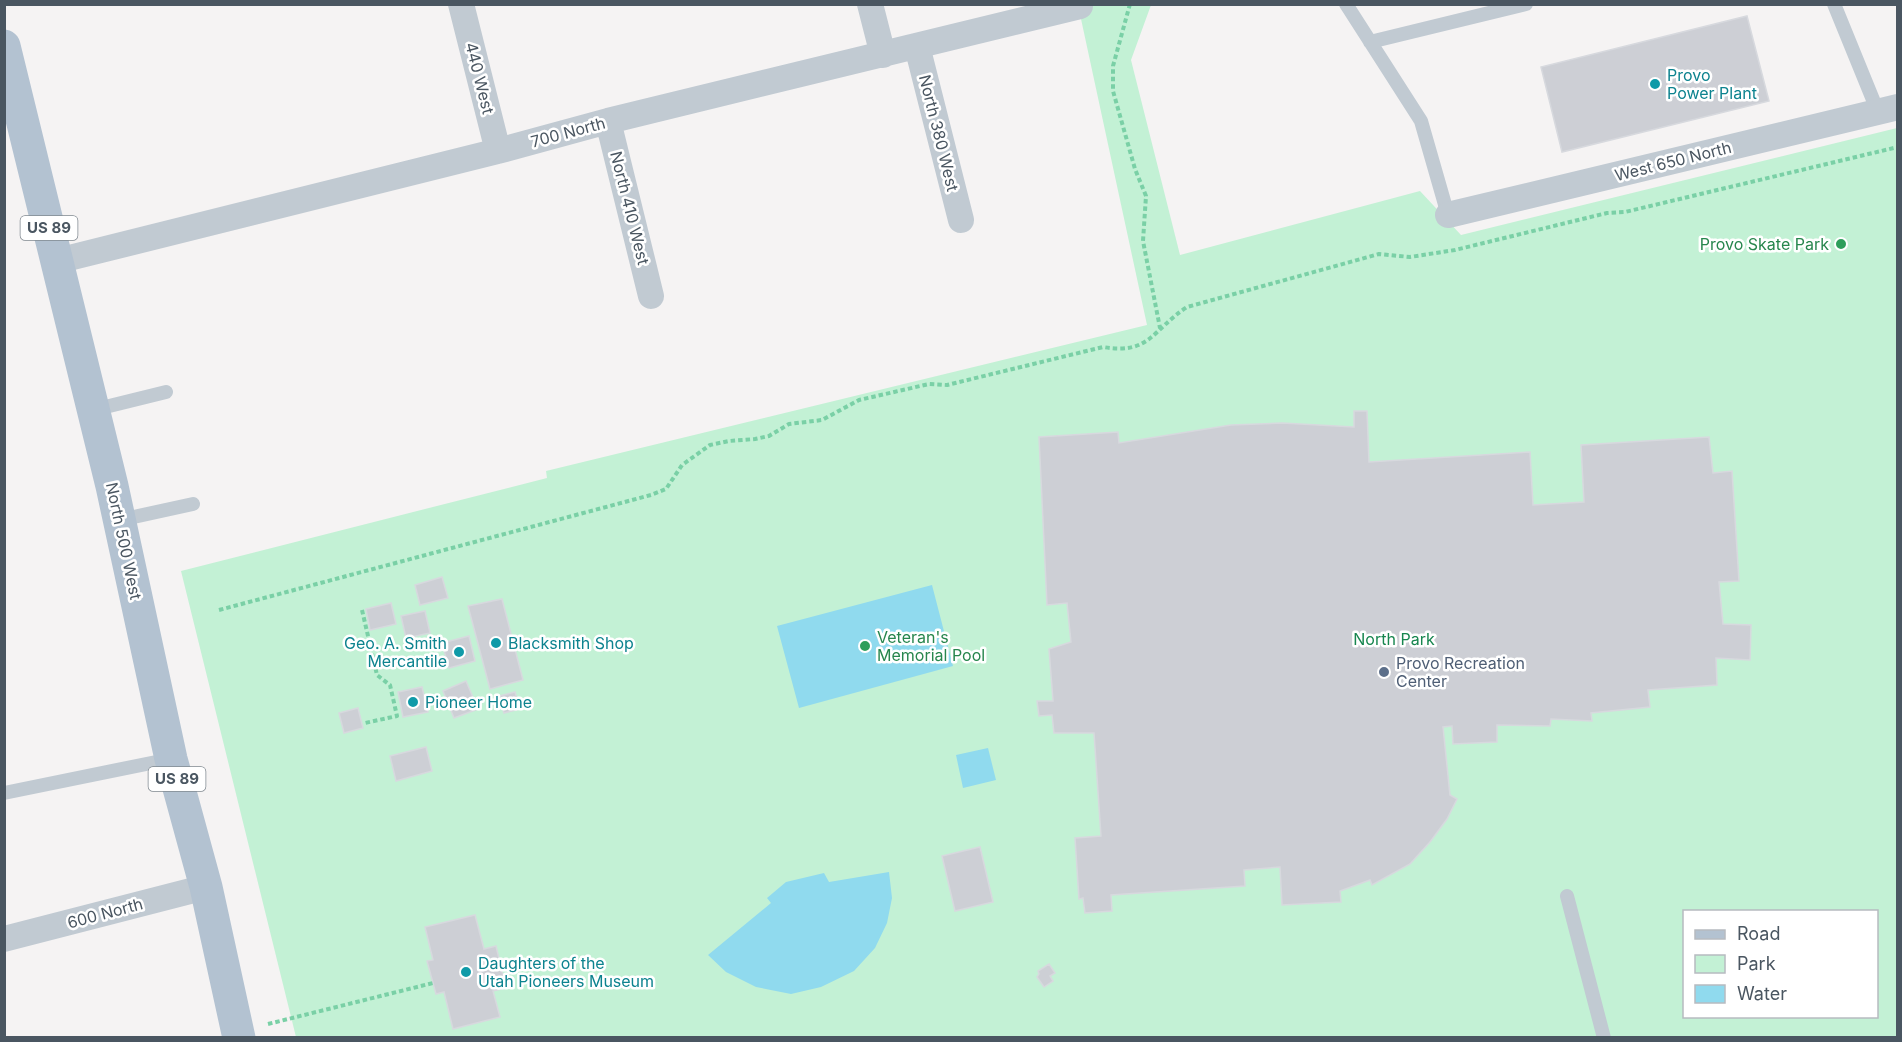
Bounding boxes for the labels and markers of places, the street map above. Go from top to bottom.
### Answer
place label: Provo Power Plant [1667,65,1757,103]
marker: Provo Power Plant [1648,77,1662,91]
place label: Provo Skate Park [1700,234,1829,254]
marker: Provo Skate Park [1834,237,1848,251]
place label: Veteran's Memorial Pool [877,627,985,665]
place label: Geo. A. Smith Mercantile [344,633,447,671]
place label: Blacksmith Shop [508,633,634,653]
marker: Blacksmith Shop [489,636,503,650]
marker: Veteran's Memorial Pool [858,639,872,653]
marker: Geo. A. Smith Mercantile [452,645,466,659]
place label: Provo Recreation Center [1396,653,1525,691]
marker: Provo Recreation Center [1377,665,1391,679]
place label: Pioneer Home [425,692,532,712]
marker: Pioneer Home [406,695,420,709]
place label: Daughters of the Utah Pioneers Museum [478,953,654,991]
marker: Daughters of the Utah Pioneers Museum [459,965,473,979]

